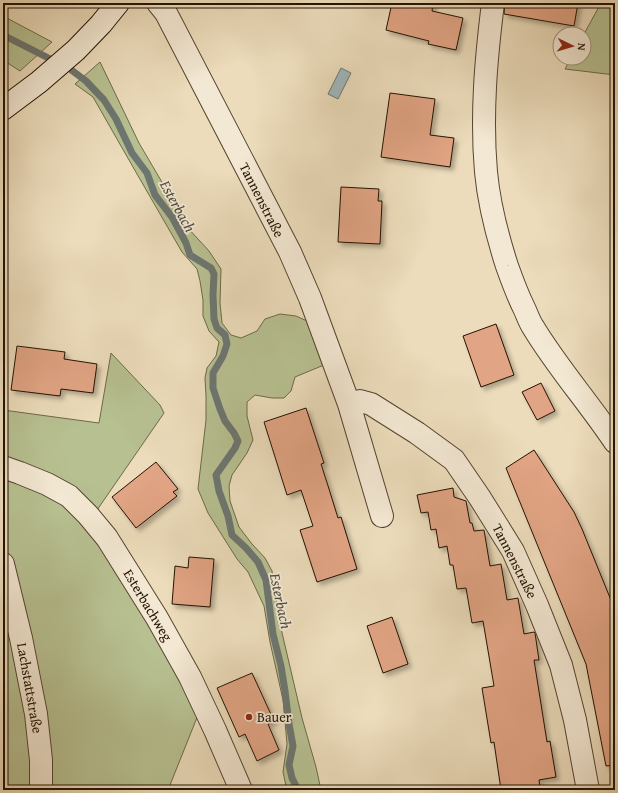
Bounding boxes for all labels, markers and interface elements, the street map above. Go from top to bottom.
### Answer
north arrow [552,26,592,66]
text: N [574,43,590,52]
street label: Tannenstraße [235,159,290,241]
water label: Esterbach [155,175,201,236]
street label: Tannenstraße [488,520,543,602]
street label: Esterbachweg [119,565,177,645]
water label: Esterbach [265,570,297,631]
street label: Lachstattstraße [12,641,48,735]
place label: Bauer [257,707,292,727]
marker: Bauer [244,712,254,722]

